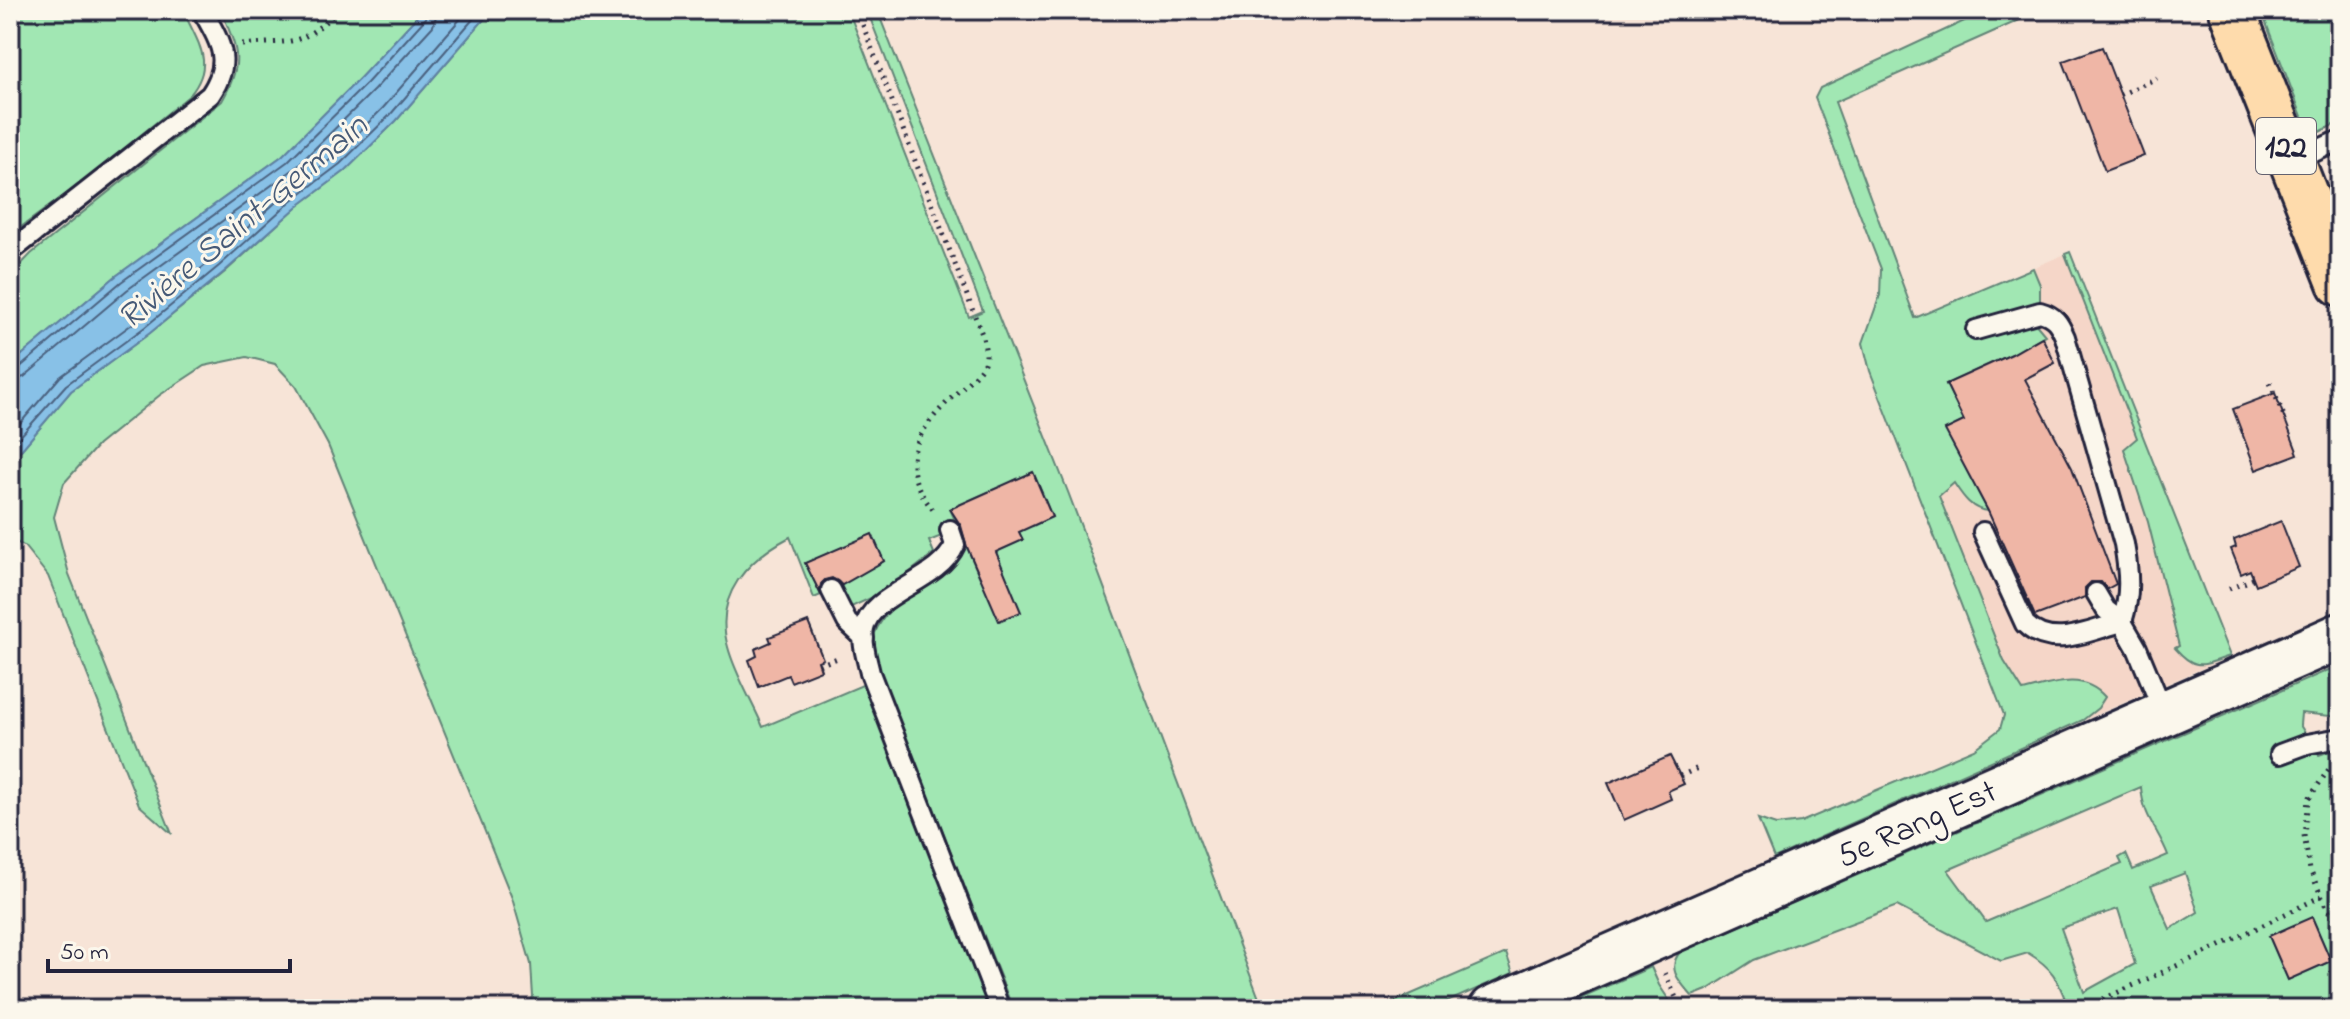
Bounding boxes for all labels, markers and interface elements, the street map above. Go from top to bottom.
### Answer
water label: Rivière Saint-Germain [107,102,382,344]
road number: 122 [2256,118,2316,174]
street label: 5e Rang Est [1830,768,2006,883]
scale bar [48,923,290,973]
text: 50 m [60,936,109,971]

